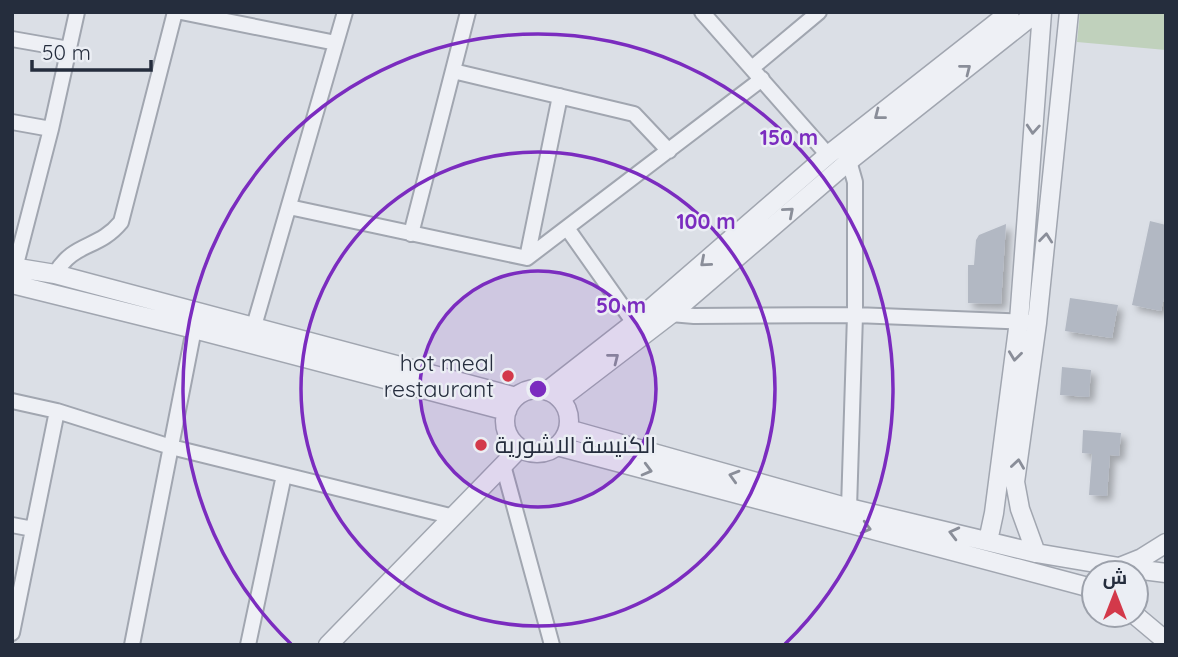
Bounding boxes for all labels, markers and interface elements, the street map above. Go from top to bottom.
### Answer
scale bar [32,28,150,72]
text: 50 m [42,39,91,65]
one-way arrow [958,64,970,77]
one-way arrow [874,106,886,119]
text: 150 m [760,124,818,150]
one-way arrow [1026,124,1041,135]
text: 100 m [676,208,736,234]
one-way arrow [781,208,794,220]
one-way arrow [1038,232,1053,244]
one-way arrow [700,253,713,266]
text: 50 m [596,292,646,318]
place label: hot meal restaurant [384,348,494,403]
one-way arrow [1007,350,1022,362]
one-way arrow [607,353,619,366]
marker: hot meal restaurant [500,368,516,384]
centre of rings [526,377,550,401]
place label: الكنيسة الاشورية [495,430,656,459]
marker: الكنيسة الاشورية [473,437,489,453]
one-way arrow [1010,458,1025,470]
one-way arrow [640,461,652,476]
one-way arrow [729,469,741,484]
one-way arrow [860,520,872,535]
one-way arrow [949,527,961,541]
north arrow [1080,559,1150,629]
text: ش [1103,565,1127,589]

